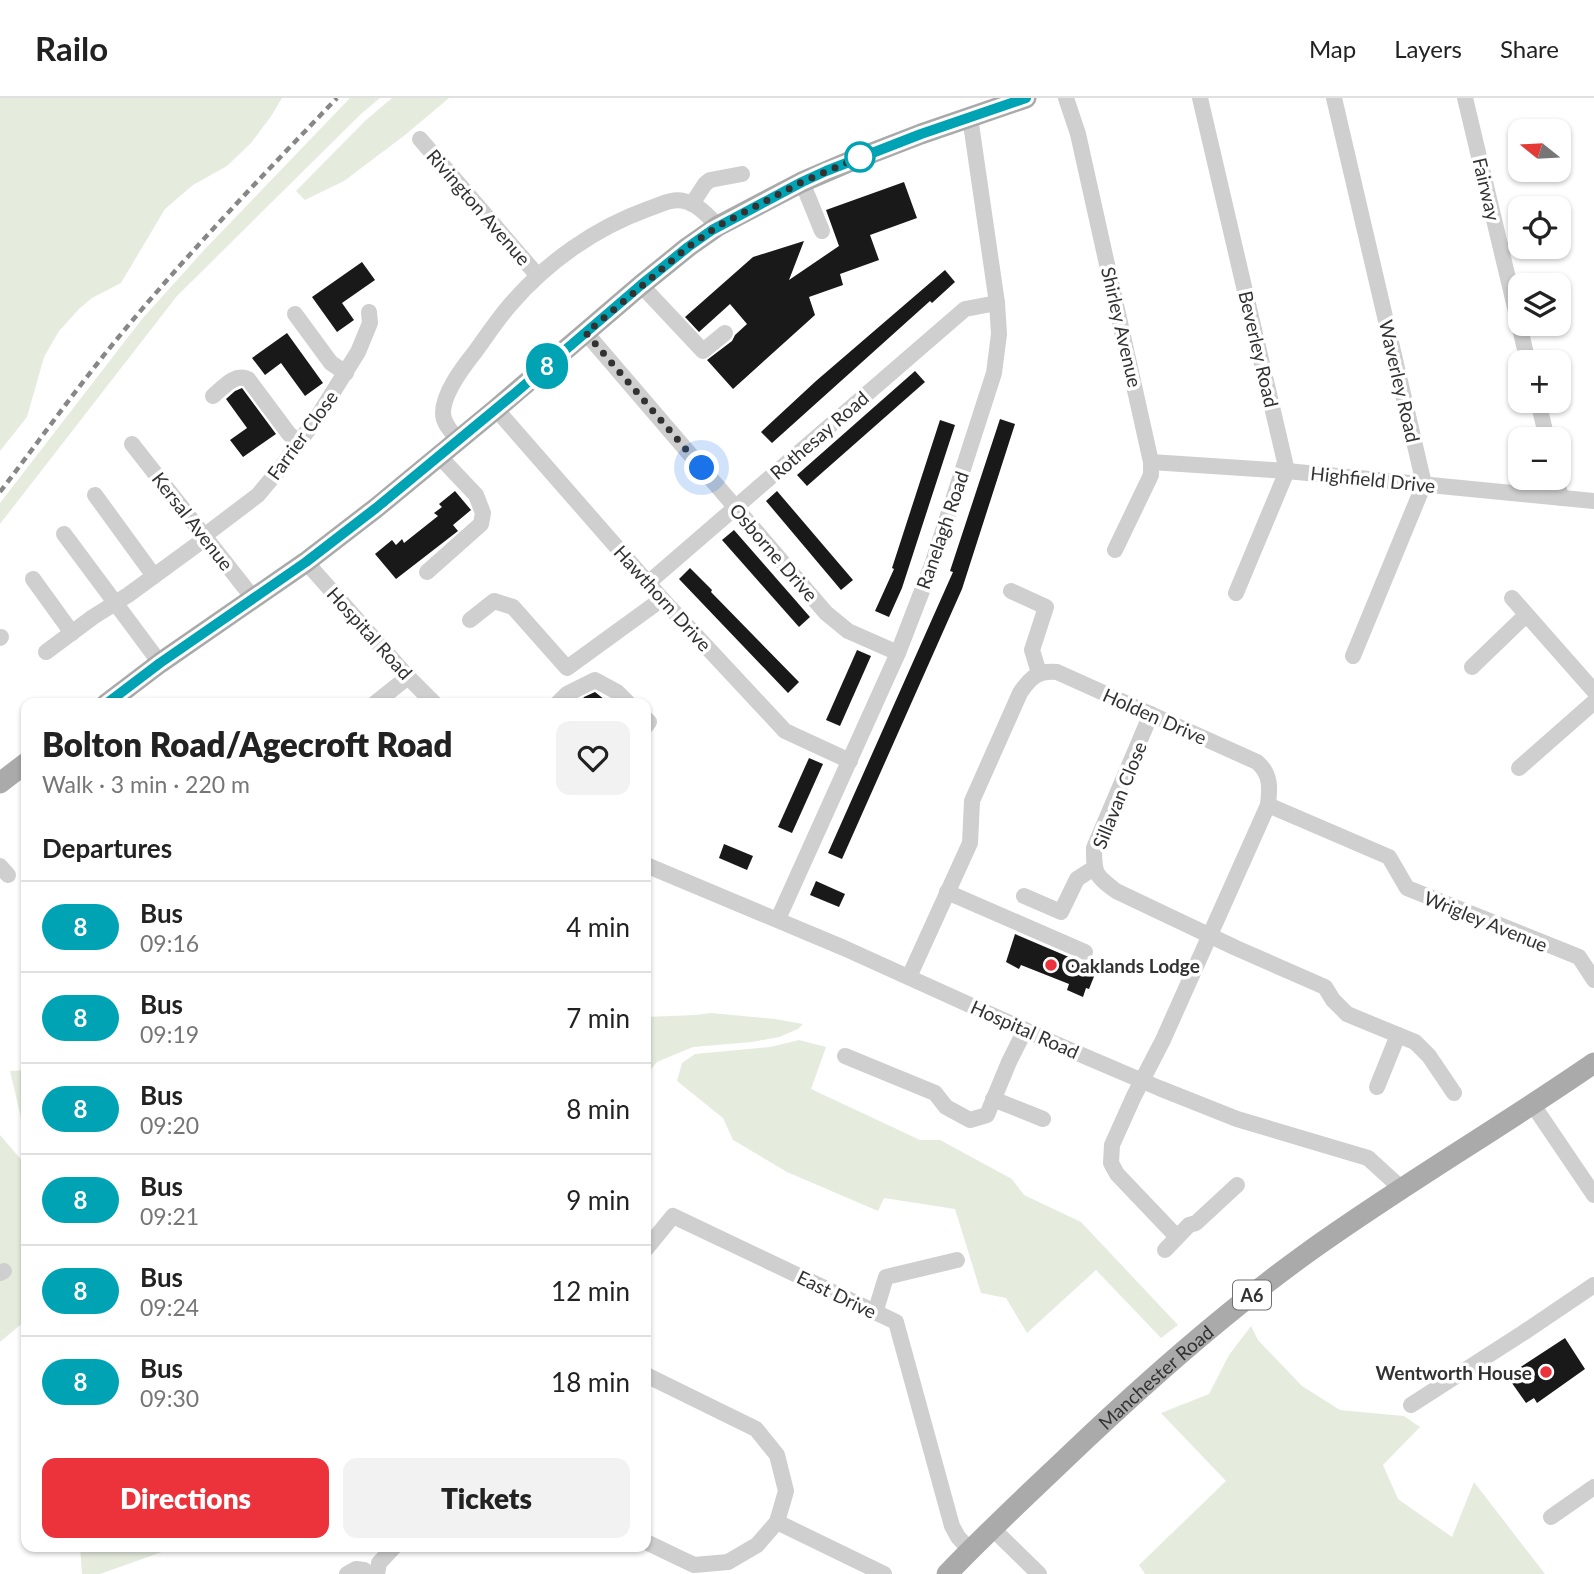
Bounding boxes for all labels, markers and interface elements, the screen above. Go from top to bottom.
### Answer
text: Railo [35,28,108,68]
text: Map [1309,34,1356,63]
text: Layers [1394,34,1462,63]
text: Share [1500,34,1559,63]
north arrow [1508,119,1572,182]
map controls [1508,119,1571,490]
unlabelled marker [845,142,875,172]
street label: Rivington Avenue [422,144,536,270]
street label: Fairway [1469,155,1505,223]
button: locate [1508,196,1571,259]
street label: Shirley Avenue [1097,265,1147,389]
button: layers [1508,273,1571,336]
street label: Beverley Road [1234,288,1284,410]
street label: Waverley Road [1375,318,1425,444]
line badge: 8 [524,343,570,389]
button: + [1508,350,1571,413]
text: 8 [540,351,554,380]
street label: Farrier Close [262,386,342,484]
street label: Rothesay Road [765,386,873,484]
button: − [1508,427,1571,490]
your location [684,450,719,485]
street label: Highfield Drive [1309,461,1437,497]
street label: Kersal Avenue [148,467,238,575]
street label: Ranelagh Road [911,468,973,592]
street label: Osborne Drive [725,498,823,606]
street label: Hawthorn Drive [609,540,717,656]
street label: Hospital Road [323,582,417,684]
street label: Holden Drive [1100,683,1210,749]
button: heart [556,721,630,795]
text: Bolton Road/Agecroft Road [42,724,452,764]
street label: Sillavan Close [1087,738,1151,852]
text: Walk · 3 min · 220 m [42,770,250,798]
text: Departures [42,832,172,864]
street label: Wrigley Avenue [1421,886,1551,956]
text: Bus [140,897,183,929]
text: 4 min [566,911,630,943]
text: 8 [74,912,87,941]
text: 09:16 [140,929,199,957]
place label: Oaklands Lodge [1065,954,1200,977]
marker: Oaklands Lodge [1043,957,1059,973]
text: Bus [140,988,183,1020]
street label: Hospital Road [967,995,1083,1063]
text: 7 min [566,1002,630,1034]
text: 8 [74,1003,87,1032]
text: 09:19 [140,1020,199,1048]
text: Bus [140,1079,183,1111]
text: 8 min [566,1093,630,1125]
text: 8 [74,1094,87,1123]
text: 09:20 [140,1111,199,1139]
text: Bus [140,1170,183,1202]
text: 9 min [566,1184,630,1216]
text: 8 [74,1185,87,1214]
text: 09:21 [140,1202,199,1230]
text: Bus [140,1261,183,1293]
street label: East Drive [794,1265,880,1323]
text: 12 min [551,1275,630,1307]
text: 8 [74,1276,87,1305]
road number: A6 [1233,1280,1271,1310]
text: 09:24 [140,1293,199,1321]
street label: Manchester Road [1093,1320,1217,1434]
text: Bus [140,1352,183,1384]
place label: Wentworth House [1375,1361,1532,1384]
marker: Wentworth House [1538,1364,1554,1380]
text: 18 min [551,1366,630,1398]
text: 8 [74,1367,87,1396]
text: 09:30 [140,1384,199,1412]
button: Directions [42,1458,329,1538]
button: Tickets [343,1458,630,1538]

